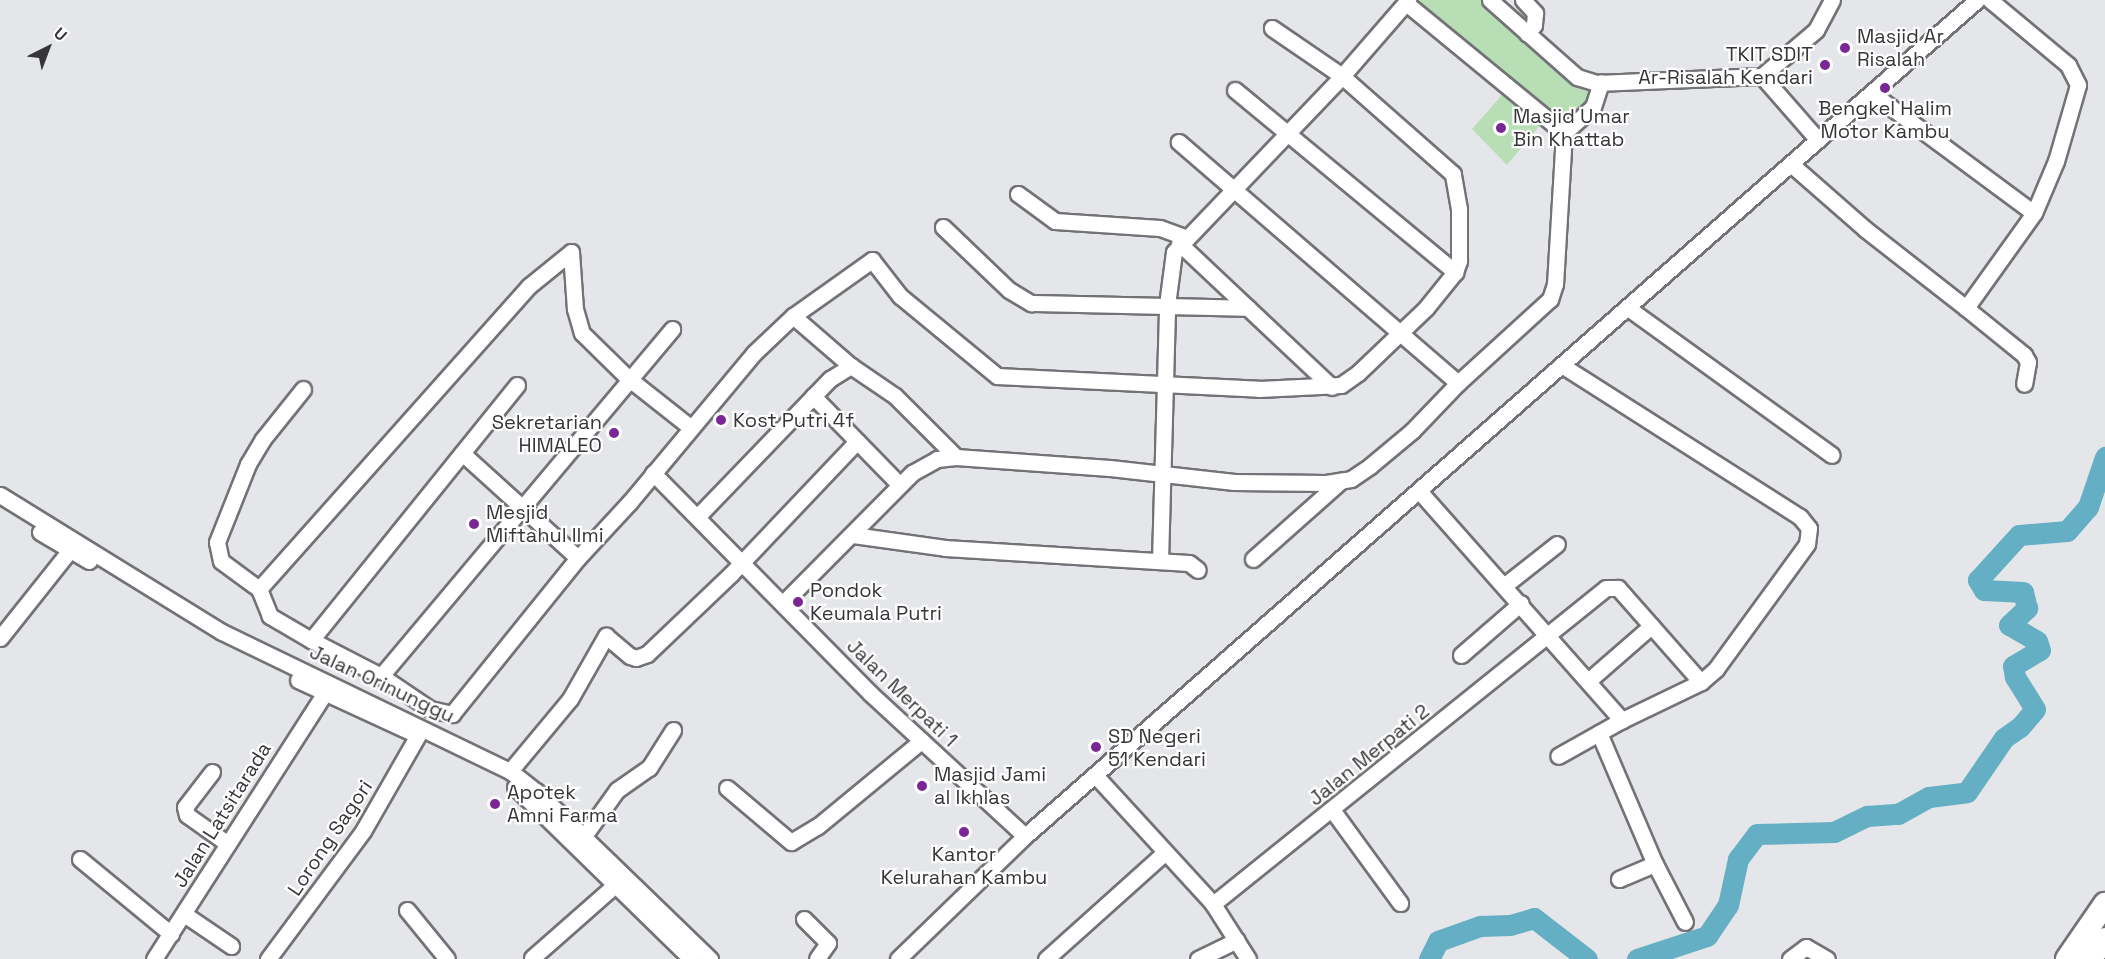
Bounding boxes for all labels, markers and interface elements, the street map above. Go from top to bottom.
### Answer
north arrow [18,18,78,78]
text: U [49,23,71,46]
place label: Masjid Ar Risalah [1857,24,1944,71]
marker: Masjid Ar Risalah [1838,41,1852,55]
place label: TKIT SDIT Ar-Risalah Kendari [1638,42,1813,89]
marker: TKIT SDIT Ar-Risalah Kendari [1818,58,1832,72]
marker: Bengkel Halim Motor Kambu [1878,81,1892,95]
place label: Bengkel Halim Motor Kambu [1818,97,1952,144]
place label: Masjid Umar Bin Khattab [1513,104,1630,151]
marker: Masjid Umar Bin Khattab [1494,121,1508,135]
place label: Kost Putri 4f [733,408,854,432]
place label: Sekretarian HIMALEO [492,410,602,457]
marker: Kost Putri 4f [714,413,728,427]
marker: Sekretarian HIMALEO [607,426,621,440]
place label: Mesjid Miftahul Ilmi [486,500,604,547]
marker: Mesjid Miftahul Ilmi [467,517,481,531]
place label: Pondok Keumala Putri [810,578,942,625]
marker: Pondok Keumala Putri [791,595,805,609]
street label: Jalan Merpati 1 [842,634,962,752]
street label: Jalan Orinunggu [306,640,458,728]
street label: Jalan Merpati 2 [1304,699,1434,811]
place label: SD Negeri 51 Kendari [1108,724,1206,771]
street label: Jalan Latsitarada [168,738,276,892]
marker: SD Negeri 51 Kendari [1089,740,1103,754]
place label: Masjid Jami al Ikhlas [934,762,1046,809]
street label: Lorong Sagori [283,776,377,900]
marker: Masjid Jami al Ikhlas [915,779,929,793]
place label: Apotek Amni Farma [507,780,617,827]
marker: Apotek Amni Farma [488,797,502,811]
marker: Kantor Kelurahan Kambu [957,825,971,839]
place label: Kantor Kelurahan Kambu [881,842,1047,889]

